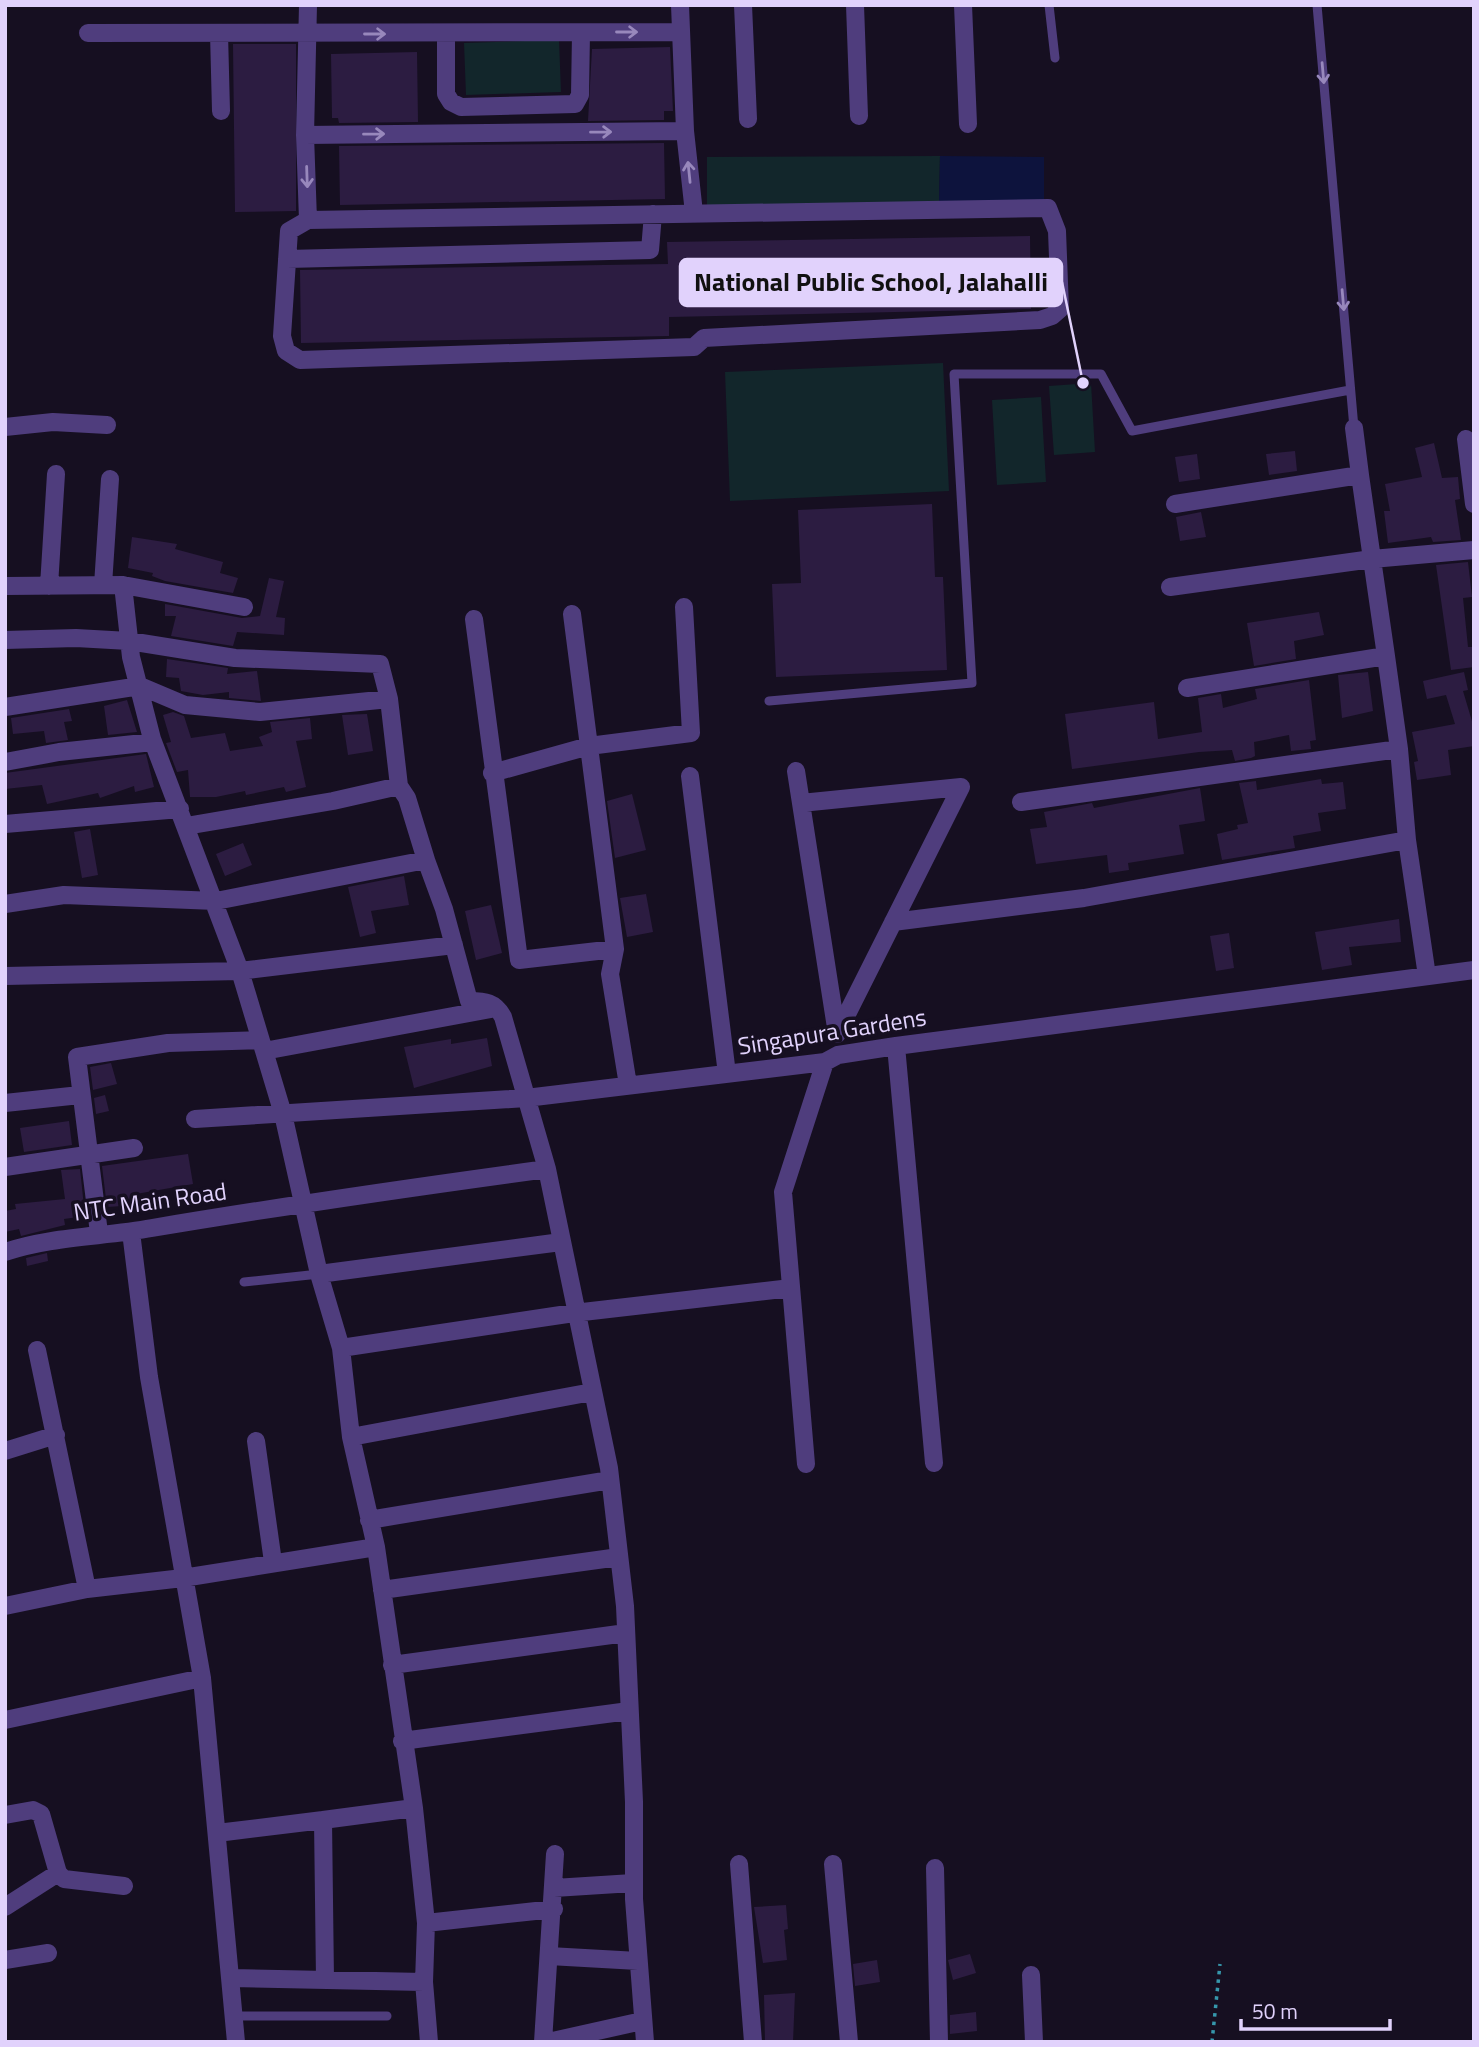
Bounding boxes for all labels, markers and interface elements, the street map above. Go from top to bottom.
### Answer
one-way arrow [616,26,639,39]
one-way arrow [364,27,387,40]
one-way arrow [1317,61,1330,84]
one-way arrow [589,125,612,138]
one-way arrow [362,127,385,141]
one-way arrow [683,161,696,184]
one-way arrow [300,165,313,188]
callout: National Public School, Jalahalli [680,259,1062,306]
text: National Public School, Jalahalli [694,262,1048,301]
one-way arrow [1337,288,1350,311]
street label: Singapura Gardens [735,998,929,1064]
street label: NTC Main Road [71,1172,229,1230]
scale bar [1241,1988,1390,2032]
text: 50 m [1252,1995,1298,2027]

